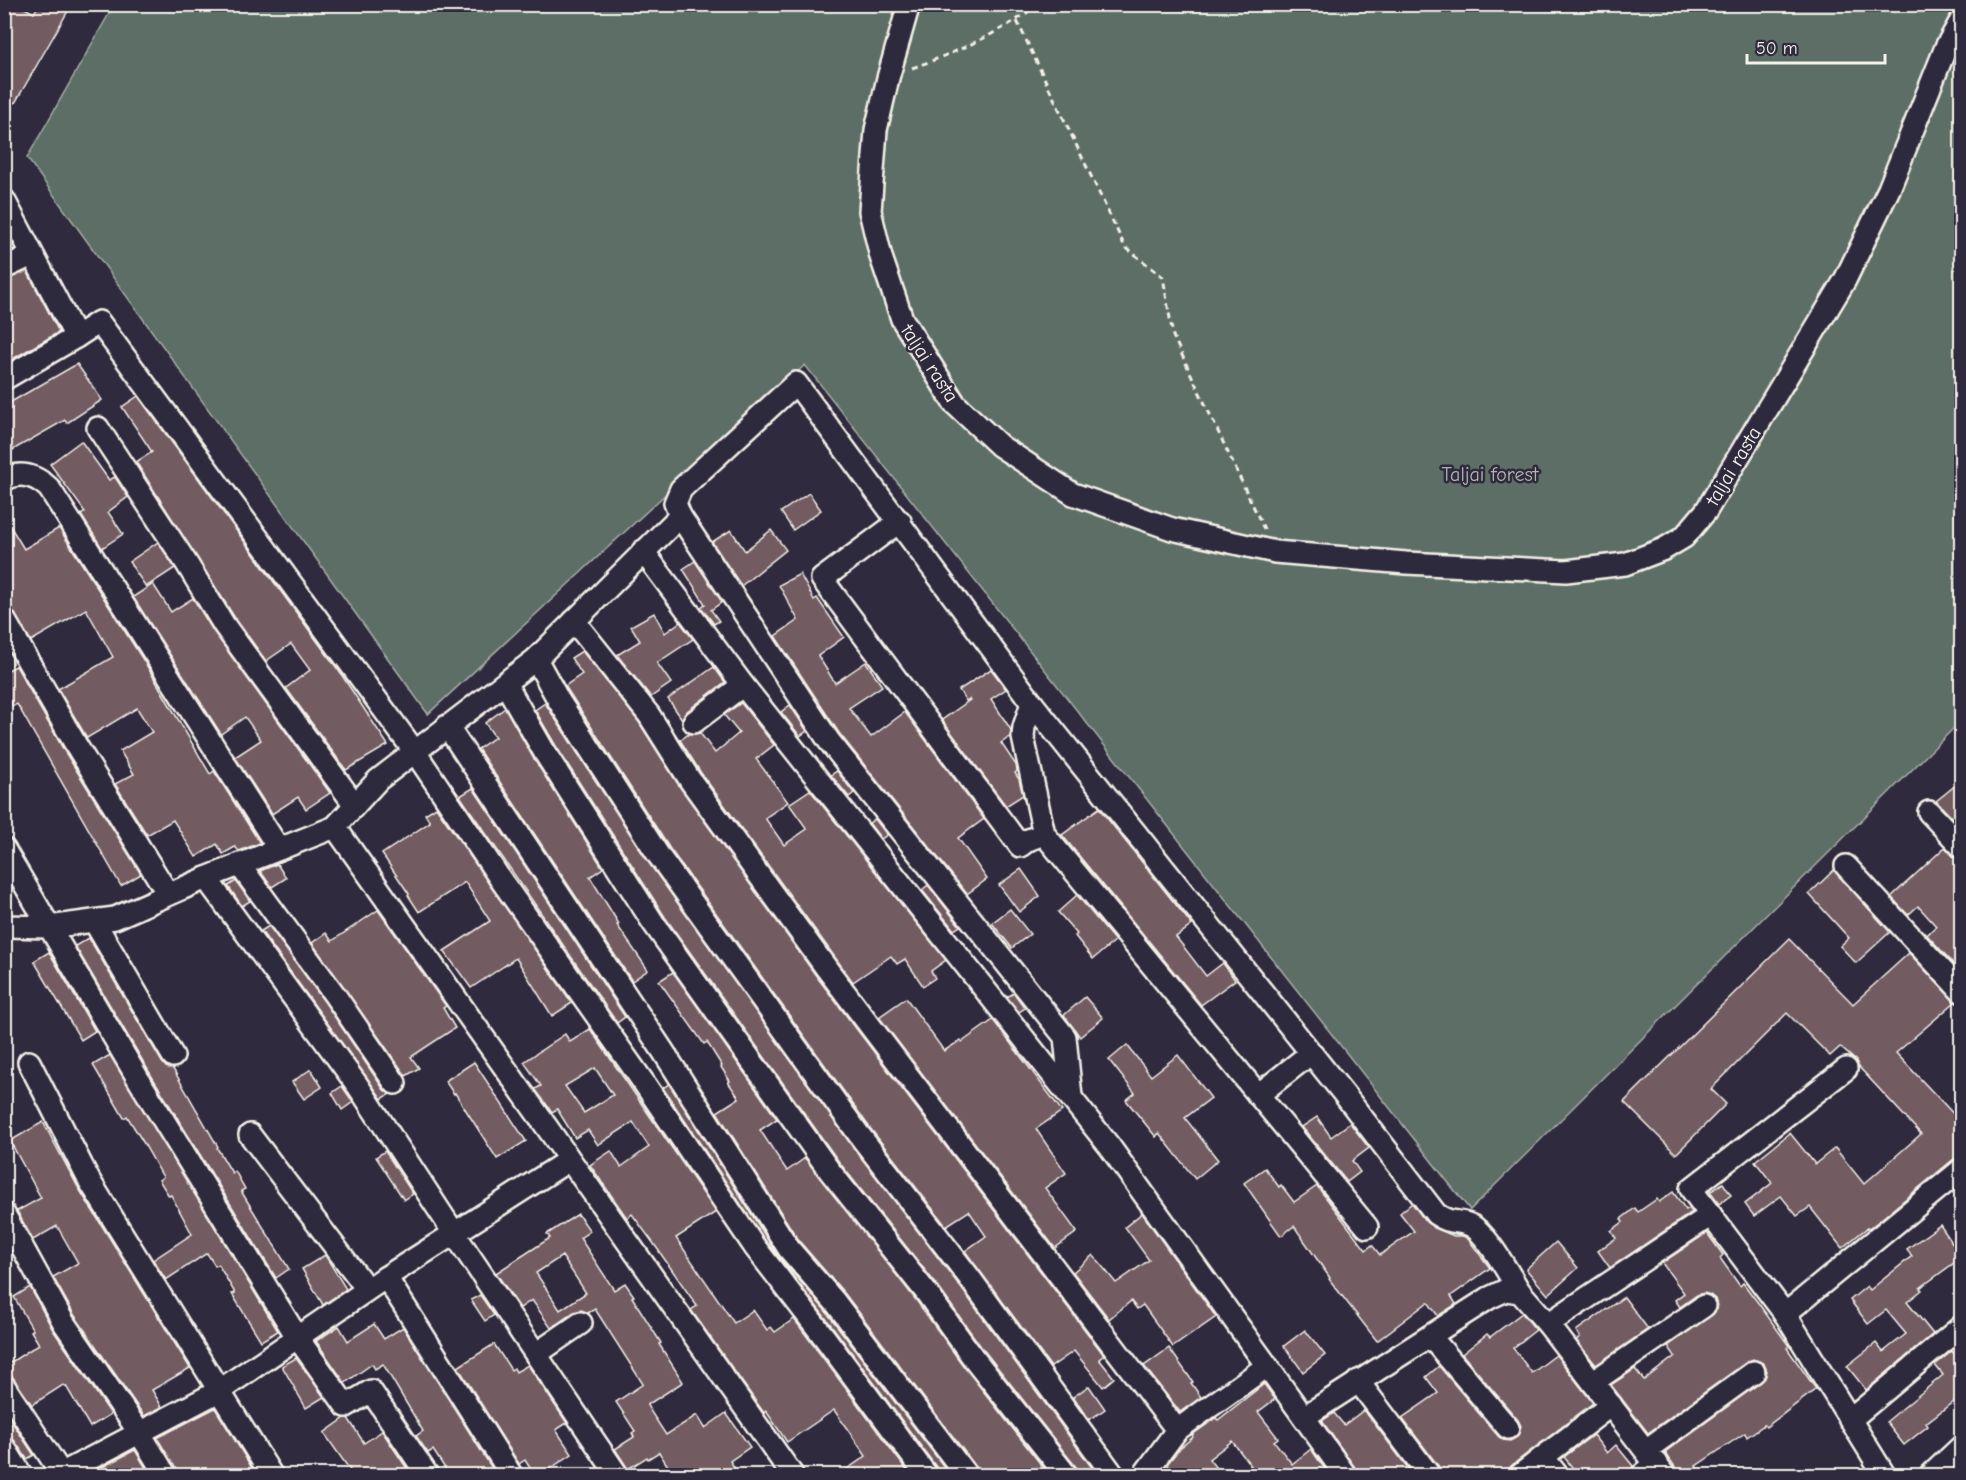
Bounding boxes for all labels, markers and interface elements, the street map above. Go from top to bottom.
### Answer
scale bar [1747,27,1885,65]
text: 50 m [1756,38,1798,59]
street label: taljai rasta [895,319,963,406]
street label: taljai rasta [1700,423,1766,511]
park label: Taljai forest [1442,463,1540,486]

